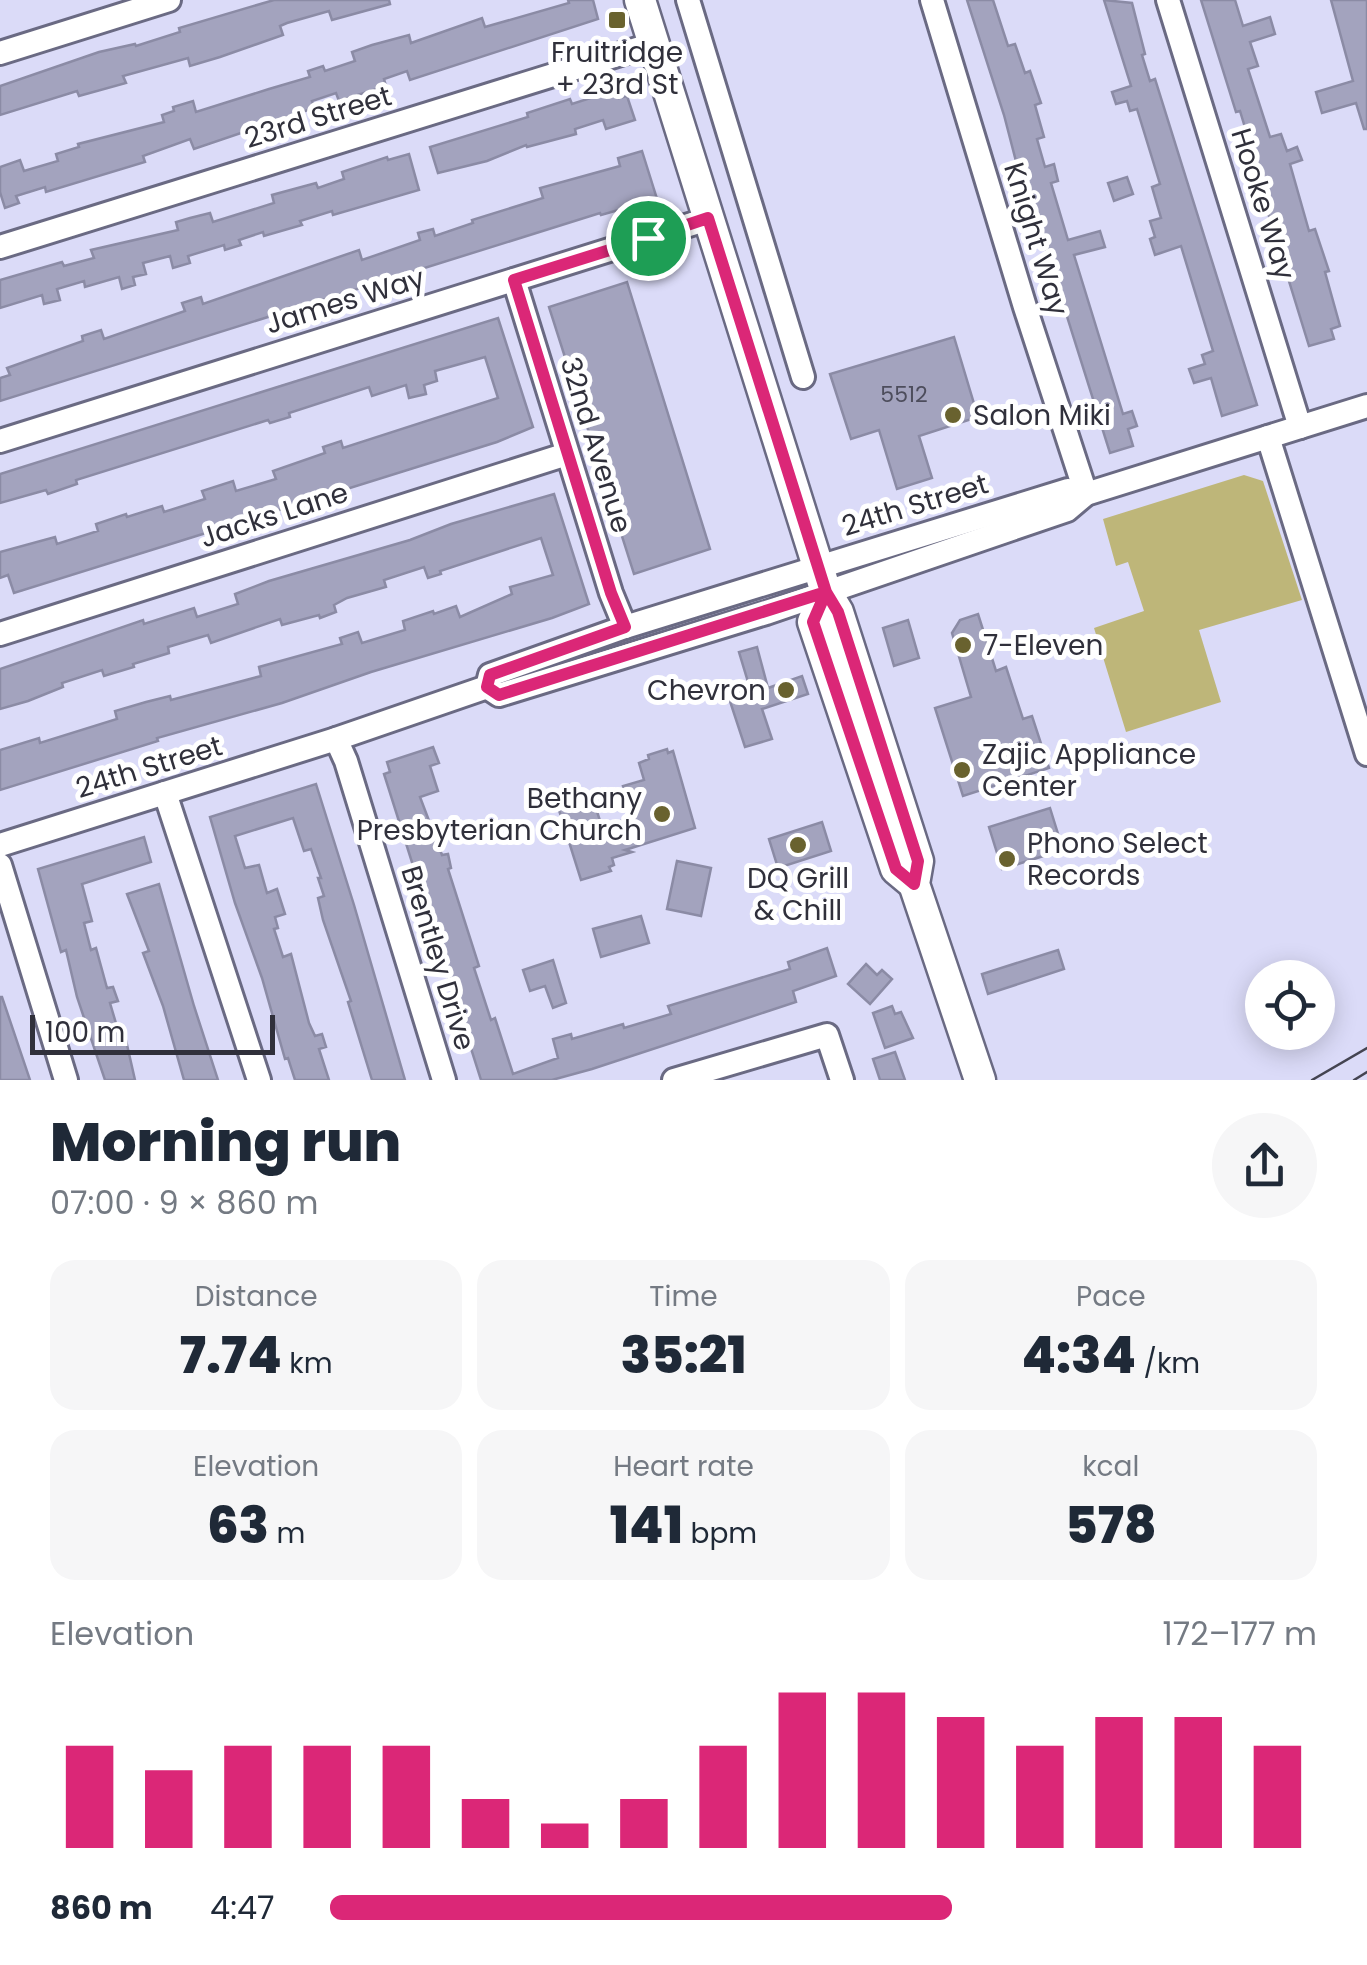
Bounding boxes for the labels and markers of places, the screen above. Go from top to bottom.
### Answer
marker: Fruitridge + 23rd St [606,9,628,31]
place label: Fruitridge + 23rd St [551,33,683,104]
pin [606,196,691,281]
place label: Salon Miki [973,396,1111,435]
marker: Salon Miki [942,404,964,426]
place label: 7-Eleven [983,626,1103,665]
marker: 7-Eleven [952,634,974,656]
place label: Chevron [647,671,766,710]
marker: Chevron [775,679,797,701]
place label: Zajic Appliance Center [982,735,1196,806]
marker: Zajic Appliance Center [951,759,973,781]
place label: Bethany Presbyterian Church [357,779,642,850]
marker: Bethany Presbyterian Church [651,803,673,825]
place label: Phono Select Records [1027,824,1208,895]
marker: DQ Grill & Chill [787,834,809,856]
marker: Phono Select Records [996,848,1018,870]
place label: DQ Grill & Chill [747,859,849,930]

